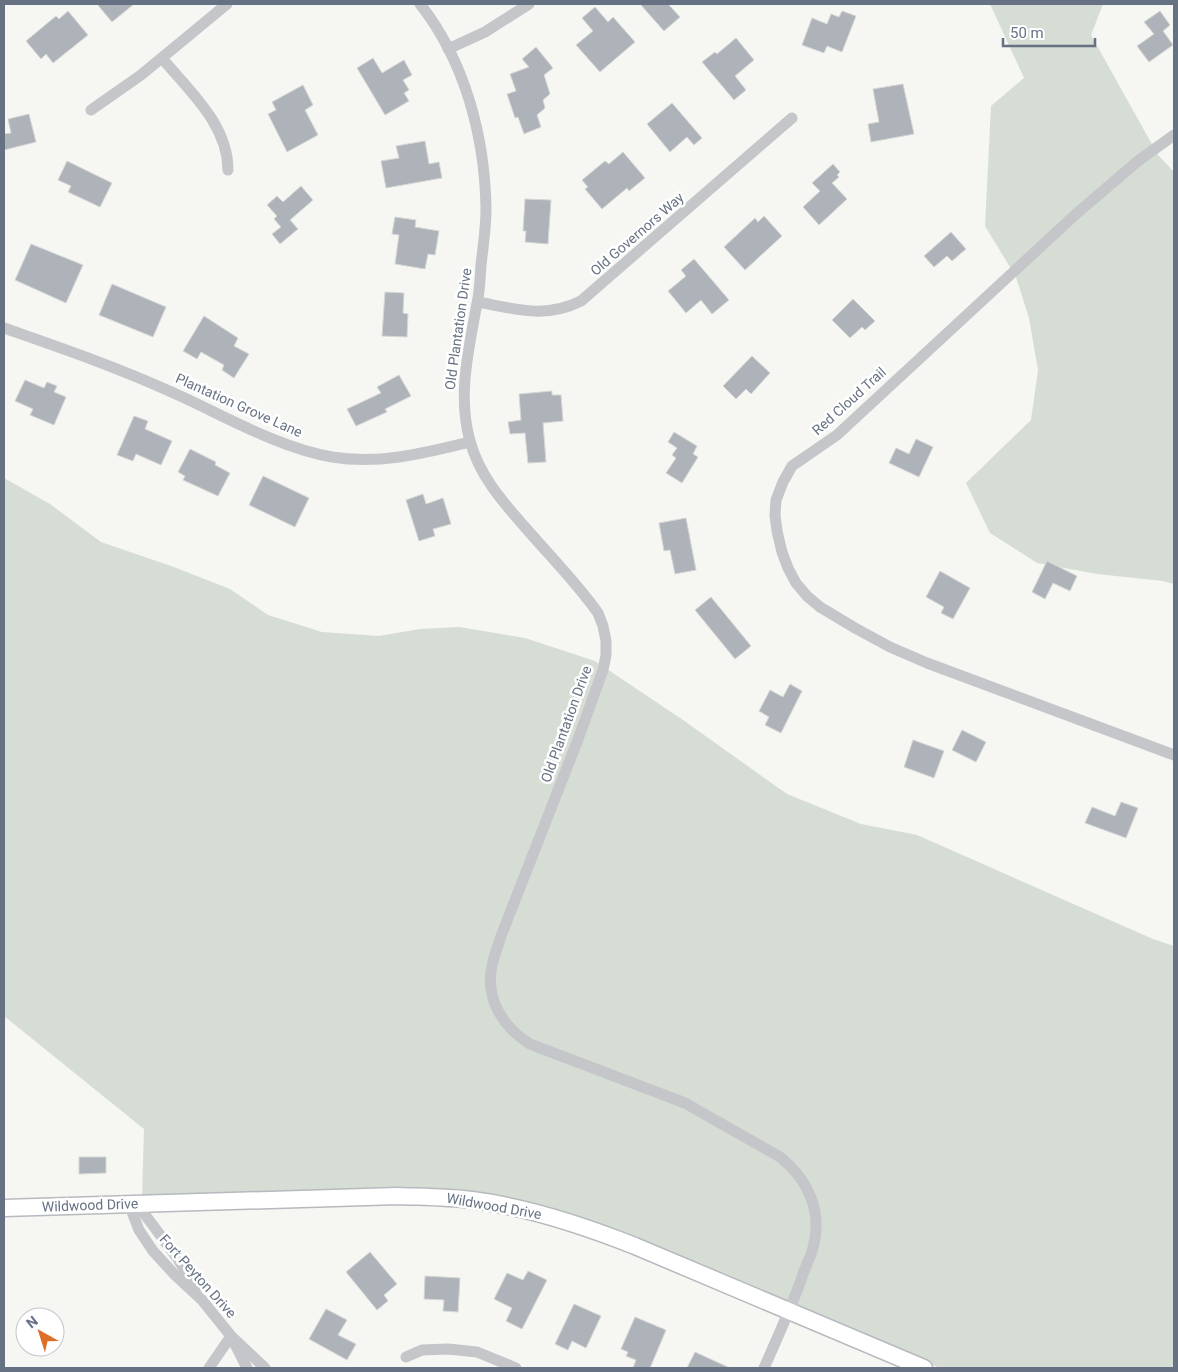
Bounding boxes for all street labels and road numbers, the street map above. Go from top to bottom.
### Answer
street label: Old Governors Way [587,189,687,279]
street label: Old Plantation Drive [442,267,474,391]
street label: Red Cloud Trail [809,364,889,438]
street label: Plantation Grove Lane [173,370,305,440]
street label: Old Plantation Drive [537,664,595,784]
street label: Wildwood Drive [445,1190,543,1222]
street label: Wildwood Drive [42,1195,138,1215]
street label: Fort Peyton Drive [156,1231,240,1321]

